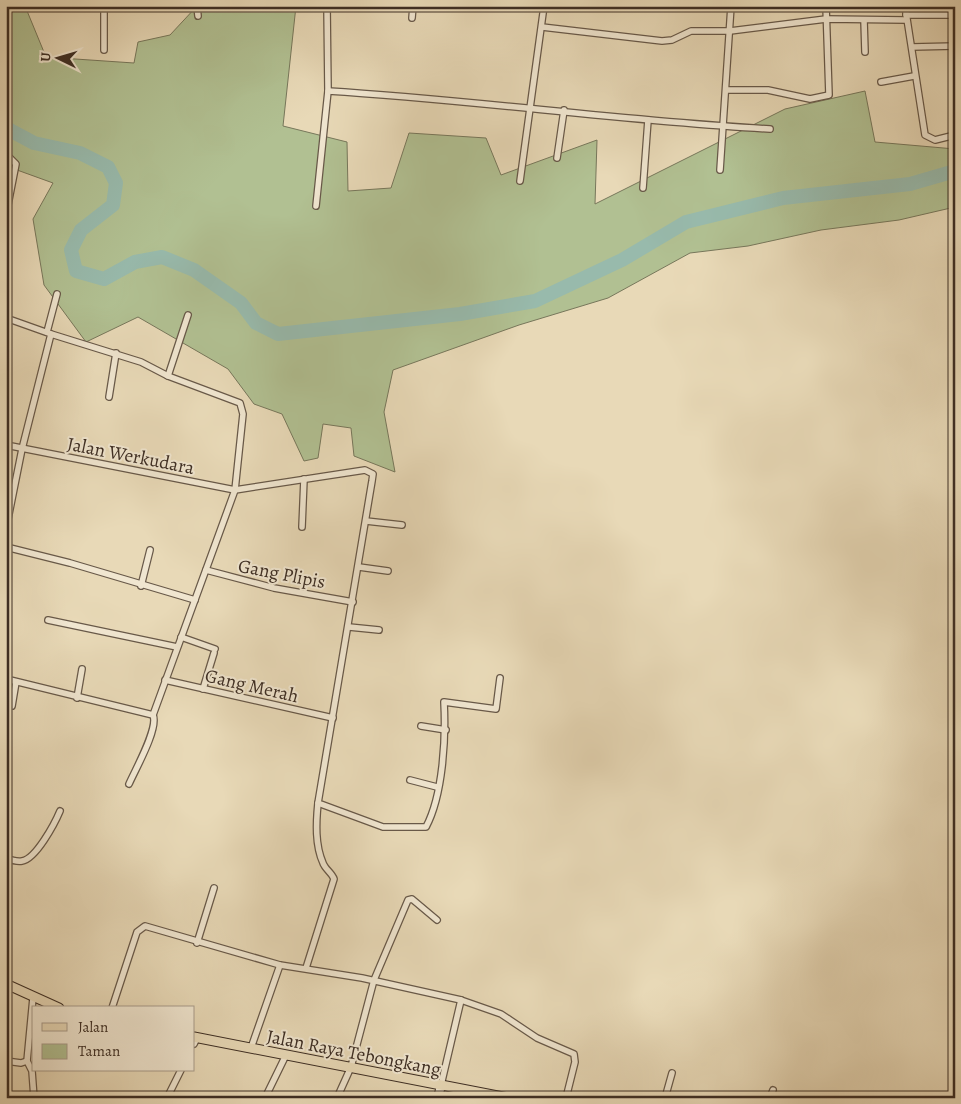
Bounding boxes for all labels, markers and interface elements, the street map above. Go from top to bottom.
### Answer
north arrow [32,32,82,82]
text: U [36,51,55,62]
street label: Jalan Werkudara [65,431,197,481]
street label: Gang Plipis [236,553,328,595]
street label: Gang Merah [202,663,301,709]
legend [32,1006,195,1072]
text: Jalan [78,1017,108,1037]
street label: Jalan Raya Tebongkang [264,1023,444,1083]
text: Taman [78,1041,120,1061]

